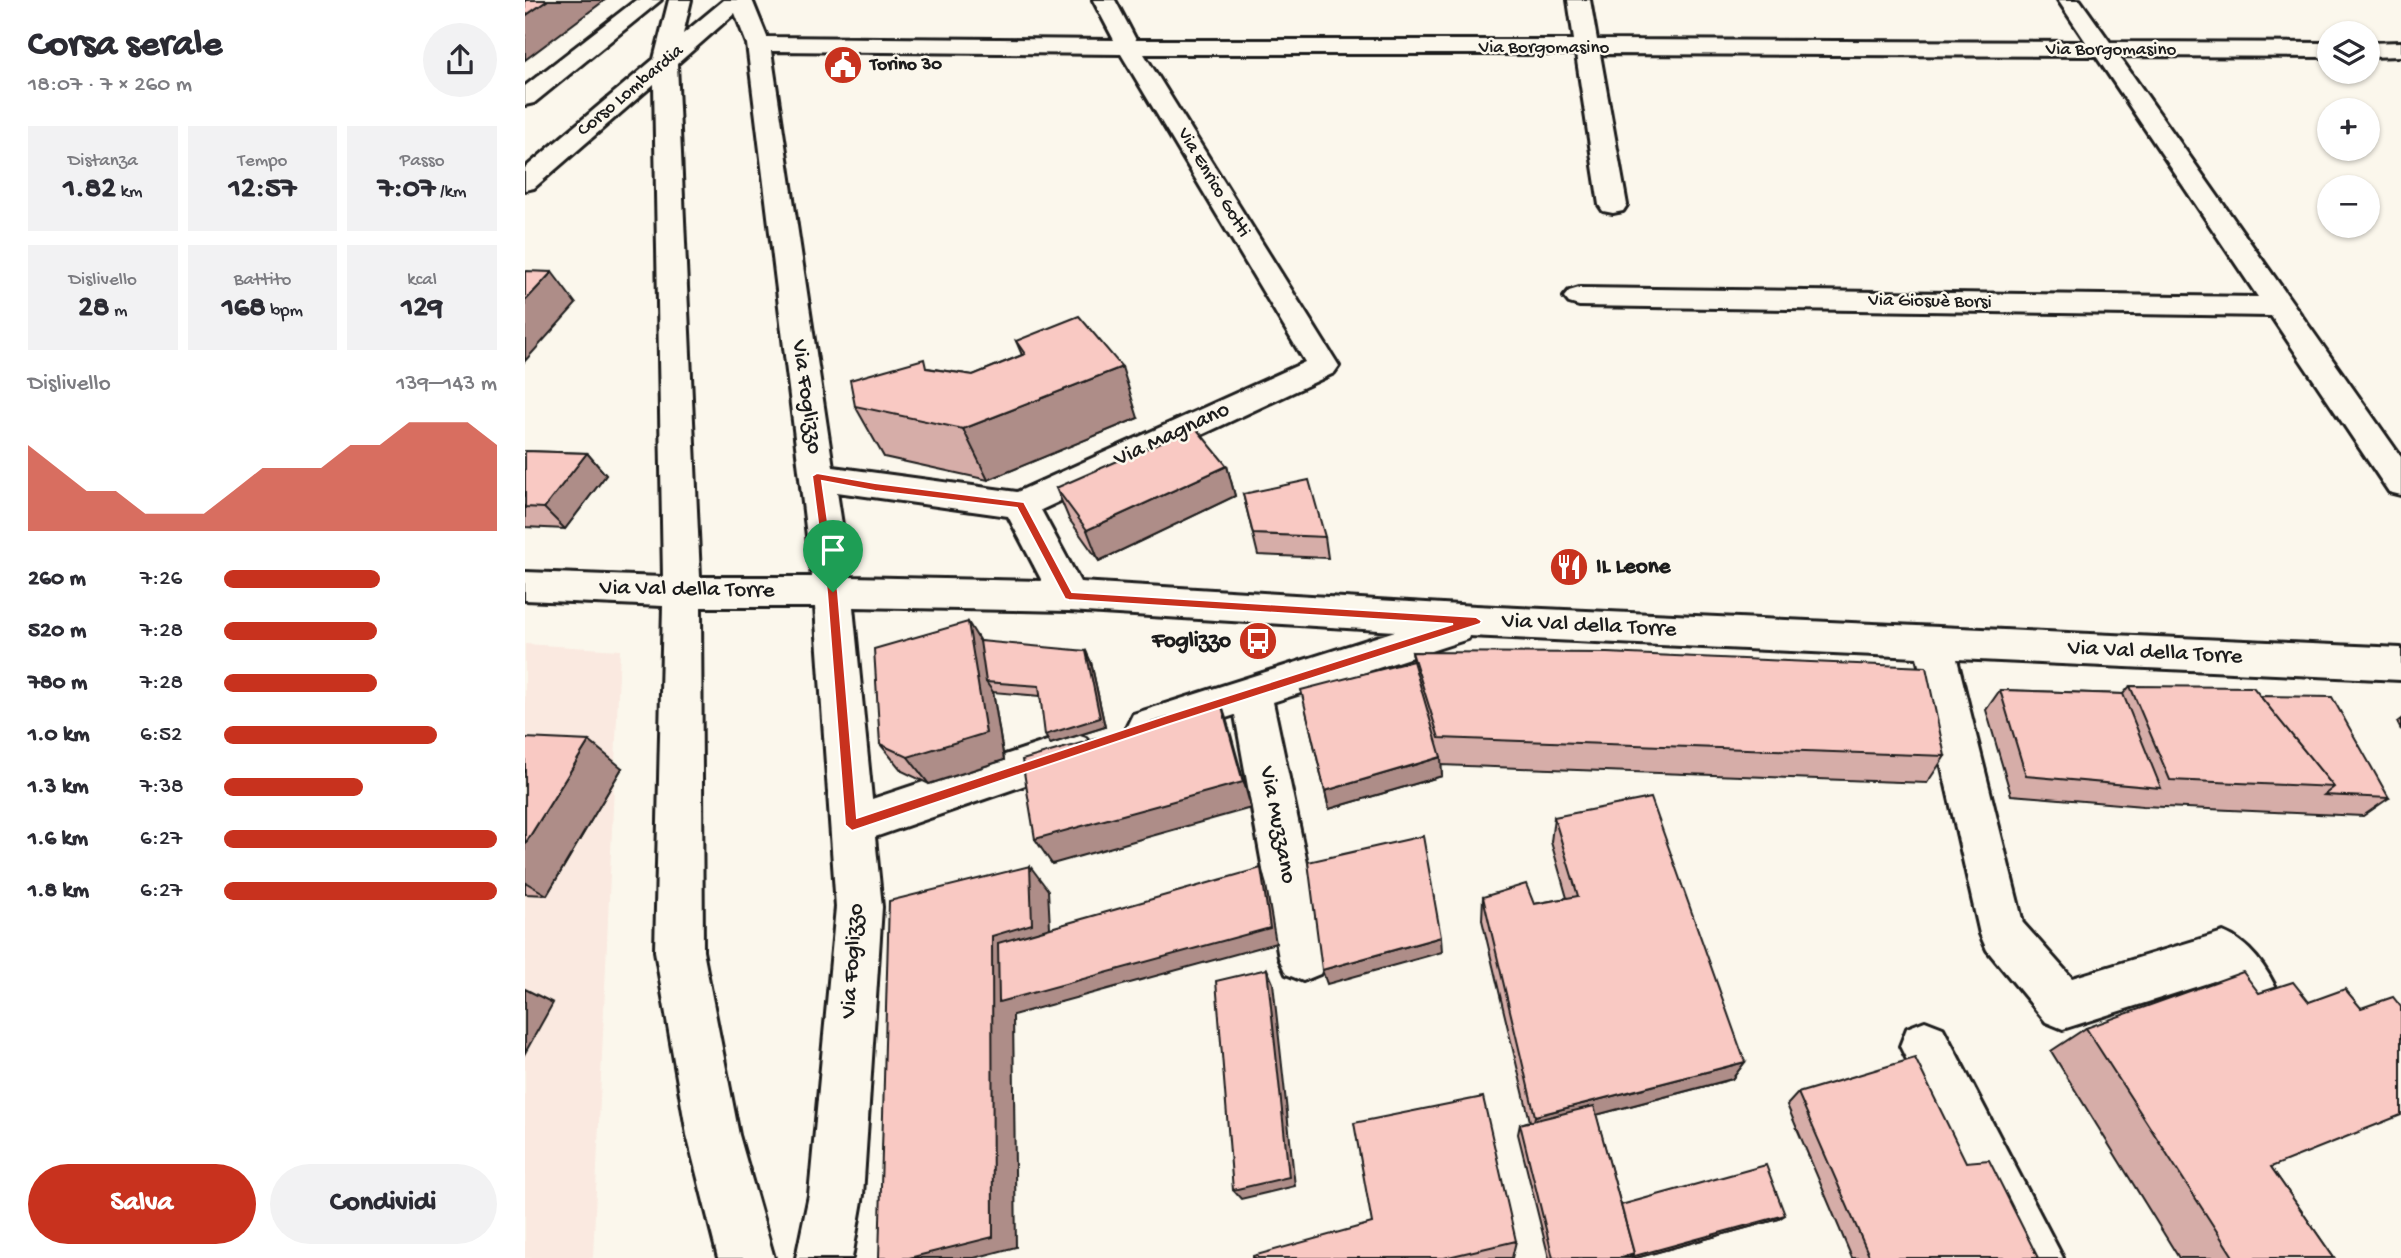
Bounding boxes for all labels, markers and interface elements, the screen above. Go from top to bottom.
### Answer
map controls [2317,21,2380,238]
button: layers [2317,21,2380,84]
button: share [423,23,497,97]
text: Corsa serale [28,24,222,68]
street label: Via Borgomasino [1478,37,1610,60]
street label: Corso Lombardia [573,39,690,142]
street label: Via Borgomasino [2045,39,2177,62]
public building icon: Torino 30 [822,44,864,86]
place label: Torino 30 [868,54,942,77]
text: 18:07 · 7 × 260 m [28,72,192,99]
button: + [2317,98,2380,161]
street label: Via Enrico Gotti [1171,123,1255,242]
text: Distanza [68,150,138,173]
text: Tempo [238,150,287,173]
text: Passo [400,150,445,173]
text: 1.82 [63,173,116,208]
text: 12:57 [229,173,296,208]
text: 7:07 [378,173,435,208]
button: − [2317,175,2380,238]
text: km [116,181,142,204]
text: /km [435,181,467,204]
text: Dislivello [69,269,137,292]
text: Battito [234,269,291,292]
text: kcal [407,269,437,292]
street label: Via Giosuè Borsi [1867,289,1992,315]
text: 28 [78,292,109,327]
text: 168 [222,292,266,327]
text: 129 [401,292,443,327]
text: m [109,300,127,323]
text: bpm [266,300,303,323]
street label: Via Foglizzo [784,337,827,456]
text: Dislivello [28,371,111,398]
text: 139–143 m [396,371,497,398]
street label: Via Magnano [1109,396,1234,474]
pin [803,520,863,592]
icon: arrive [814,531,852,569]
restaurant icon: IL Leone [1548,546,1590,588]
place label: IL Leone [1596,554,1672,581]
text: 260 m [28,566,86,593]
text: 7:26 [140,566,182,593]
street label: Via Val della Torre [598,575,776,605]
street label: Via Val della Torre [1500,608,1678,644]
text: 520 m [28,618,86,645]
text: 7:28 [140,618,183,645]
bus stop icon: Foglizzo [1237,620,1279,662]
place label: Foglizzo [1151,628,1231,655]
street label: Via Val della Torre [2066,635,2244,671]
text: 780 m [28,670,87,697]
text: 7:28 [140,670,183,697]
text: 1.0 km [28,722,90,749]
text: 6:52 [140,722,182,749]
street label: Via Muzzano [1252,763,1302,886]
text: 1.3 km [28,774,88,801]
text: 7:38 [140,774,184,801]
text: 1.6 km [28,826,88,853]
text: 6:27 [140,826,182,853]
text: 1.8 km [28,878,89,905]
text: 6:27 [140,878,182,905]
street label: Via Foglizzo [835,903,870,1020]
button: Salva [28,1164,256,1244]
button: Condividi [270,1164,497,1244]

